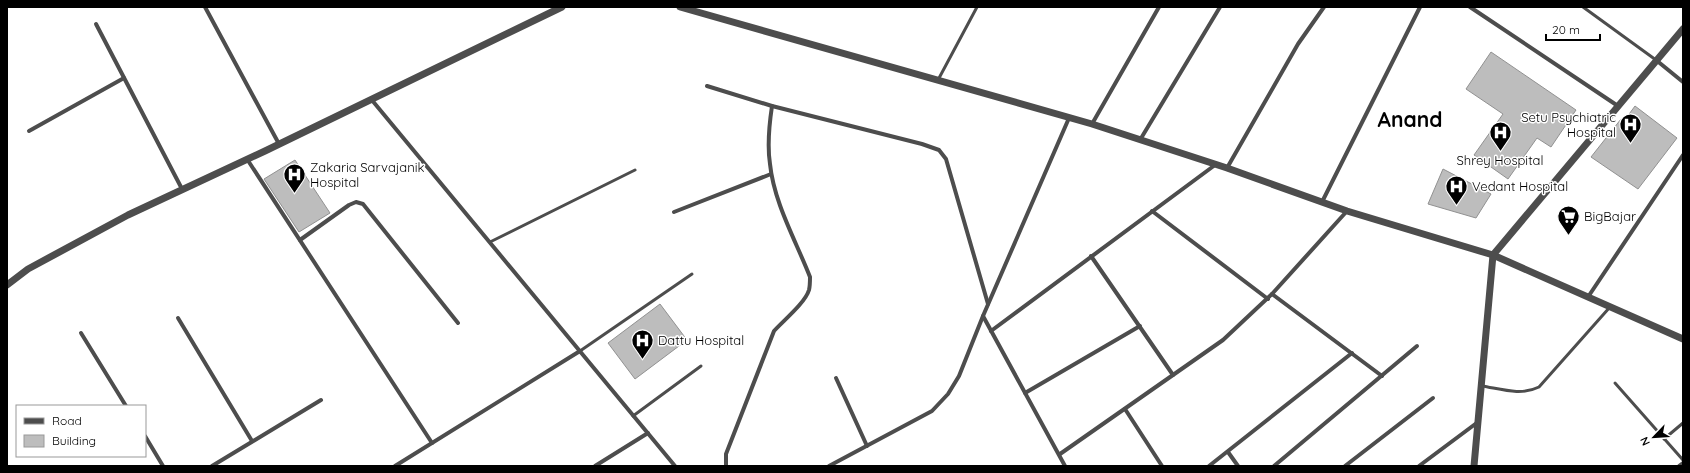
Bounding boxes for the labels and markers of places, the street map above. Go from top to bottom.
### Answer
place label: Setu Psychiatric Hospital [1521,109,1616,140]
hospital icon: Setu Psychiatric Hospital [1618,111,1644,144]
hospital icon: Shrey Hospital [1487,119,1513,152]
place label: Shrey Hospital [1457,152,1543,168]
place label: Zakaria Sarvajanik Hospital [310,159,424,190]
hospital icon: Zakaria Sarvajanik Hospital [282,161,308,194]
hospital icon: Vedant Hospital [1444,173,1470,206]
place label: Vedant Hospital [1472,178,1568,194]
supermarket icon: BigBajar [1556,203,1582,236]
place label: BigBajar [1584,208,1636,224]
hospital icon: Dattu Hospital [629,327,655,360]
place label: Dattu Hospital [658,332,744,348]

